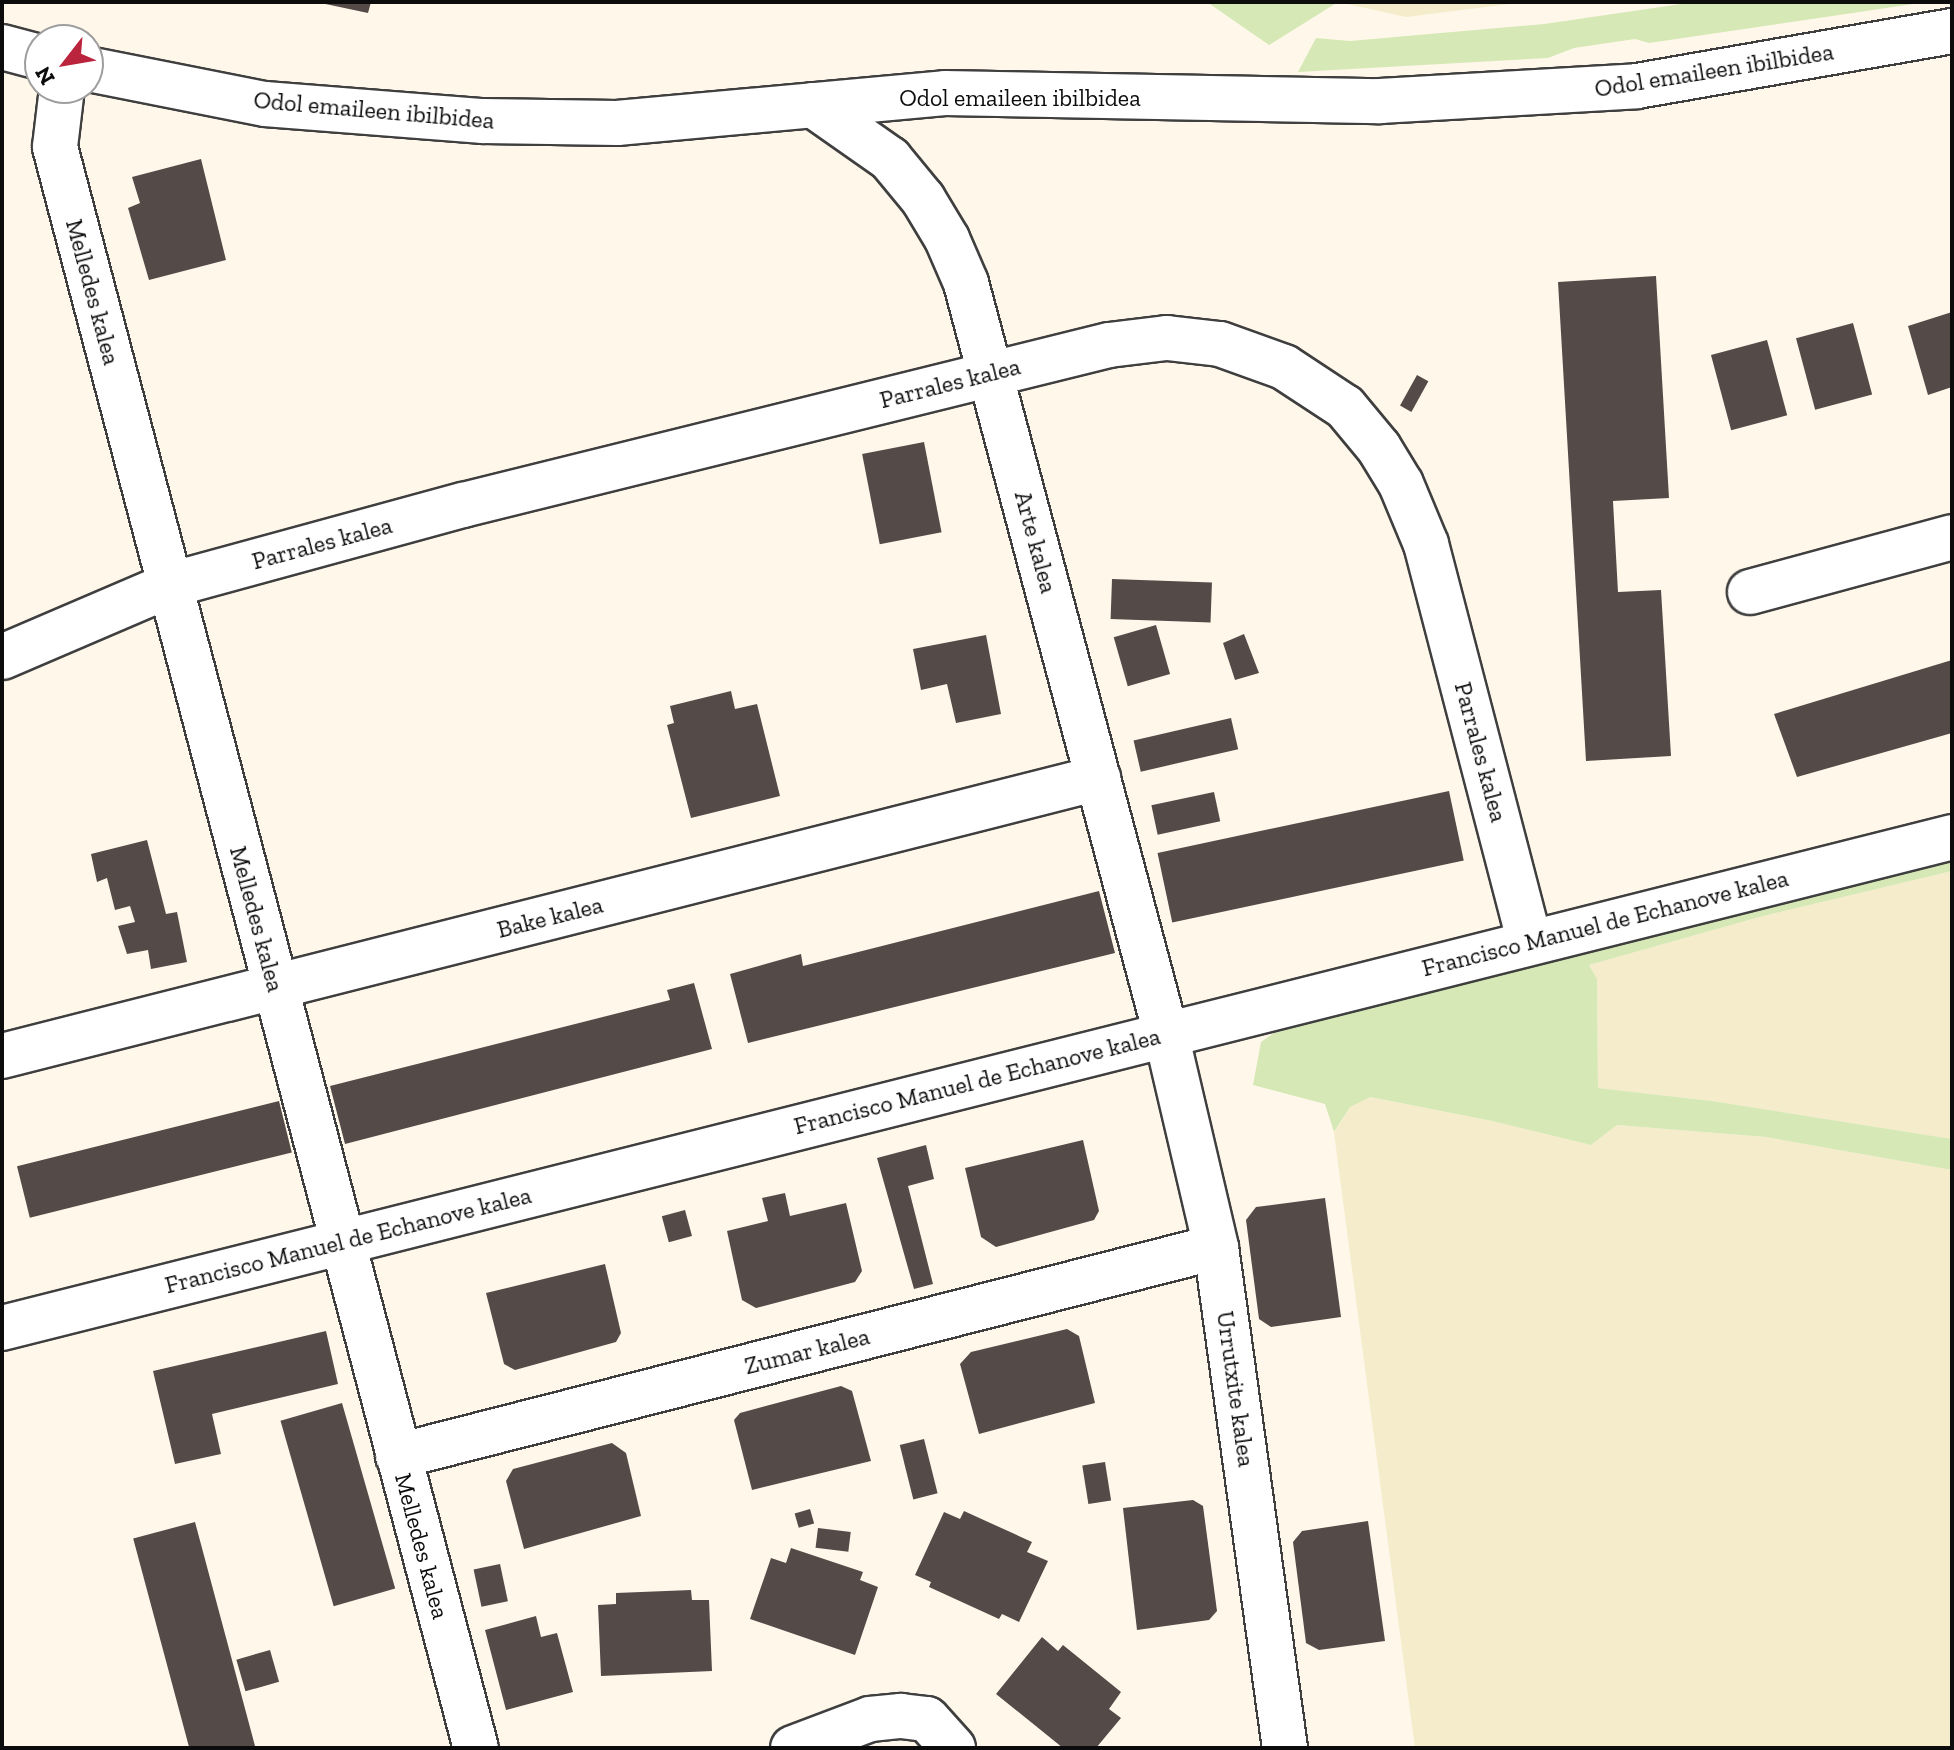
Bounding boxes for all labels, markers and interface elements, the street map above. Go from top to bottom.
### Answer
north arrow [24,24,104,104]
street label: Odol emaileen ibilbidea [1592,37,1836,103]
text: N [29,61,61,90]
street label: Odol emaileen ibilbidea [899,84,1141,112]
street label: Odol emaileen ibilbidea [252,85,496,135]
street label: Melledes kalea [60,216,126,368]
street label: Parrales kalea [877,352,1023,414]
street label: Arte kalea [1009,488,1063,596]
street label: Parrales kalea [249,510,395,576]
street label: Parrales kalea [1448,679,1514,825]
street label: Melledes kalea [224,843,290,995]
street label: Francisco Manuel de Echanove kalea [1419,863,1791,983]
street label: Bake kalea [494,890,606,944]
street label: Francisco Manuel de Echanove kalea [791,1021,1163,1141]
street label: Francisco Manuel de Echanove kalea [162,1180,534,1300]
street label: Urrutxite kalea [1211,1309,1261,1469]
street label: Zumar kalea [741,1322,873,1380]
street label: Melledes kalea [389,1470,455,1622]

